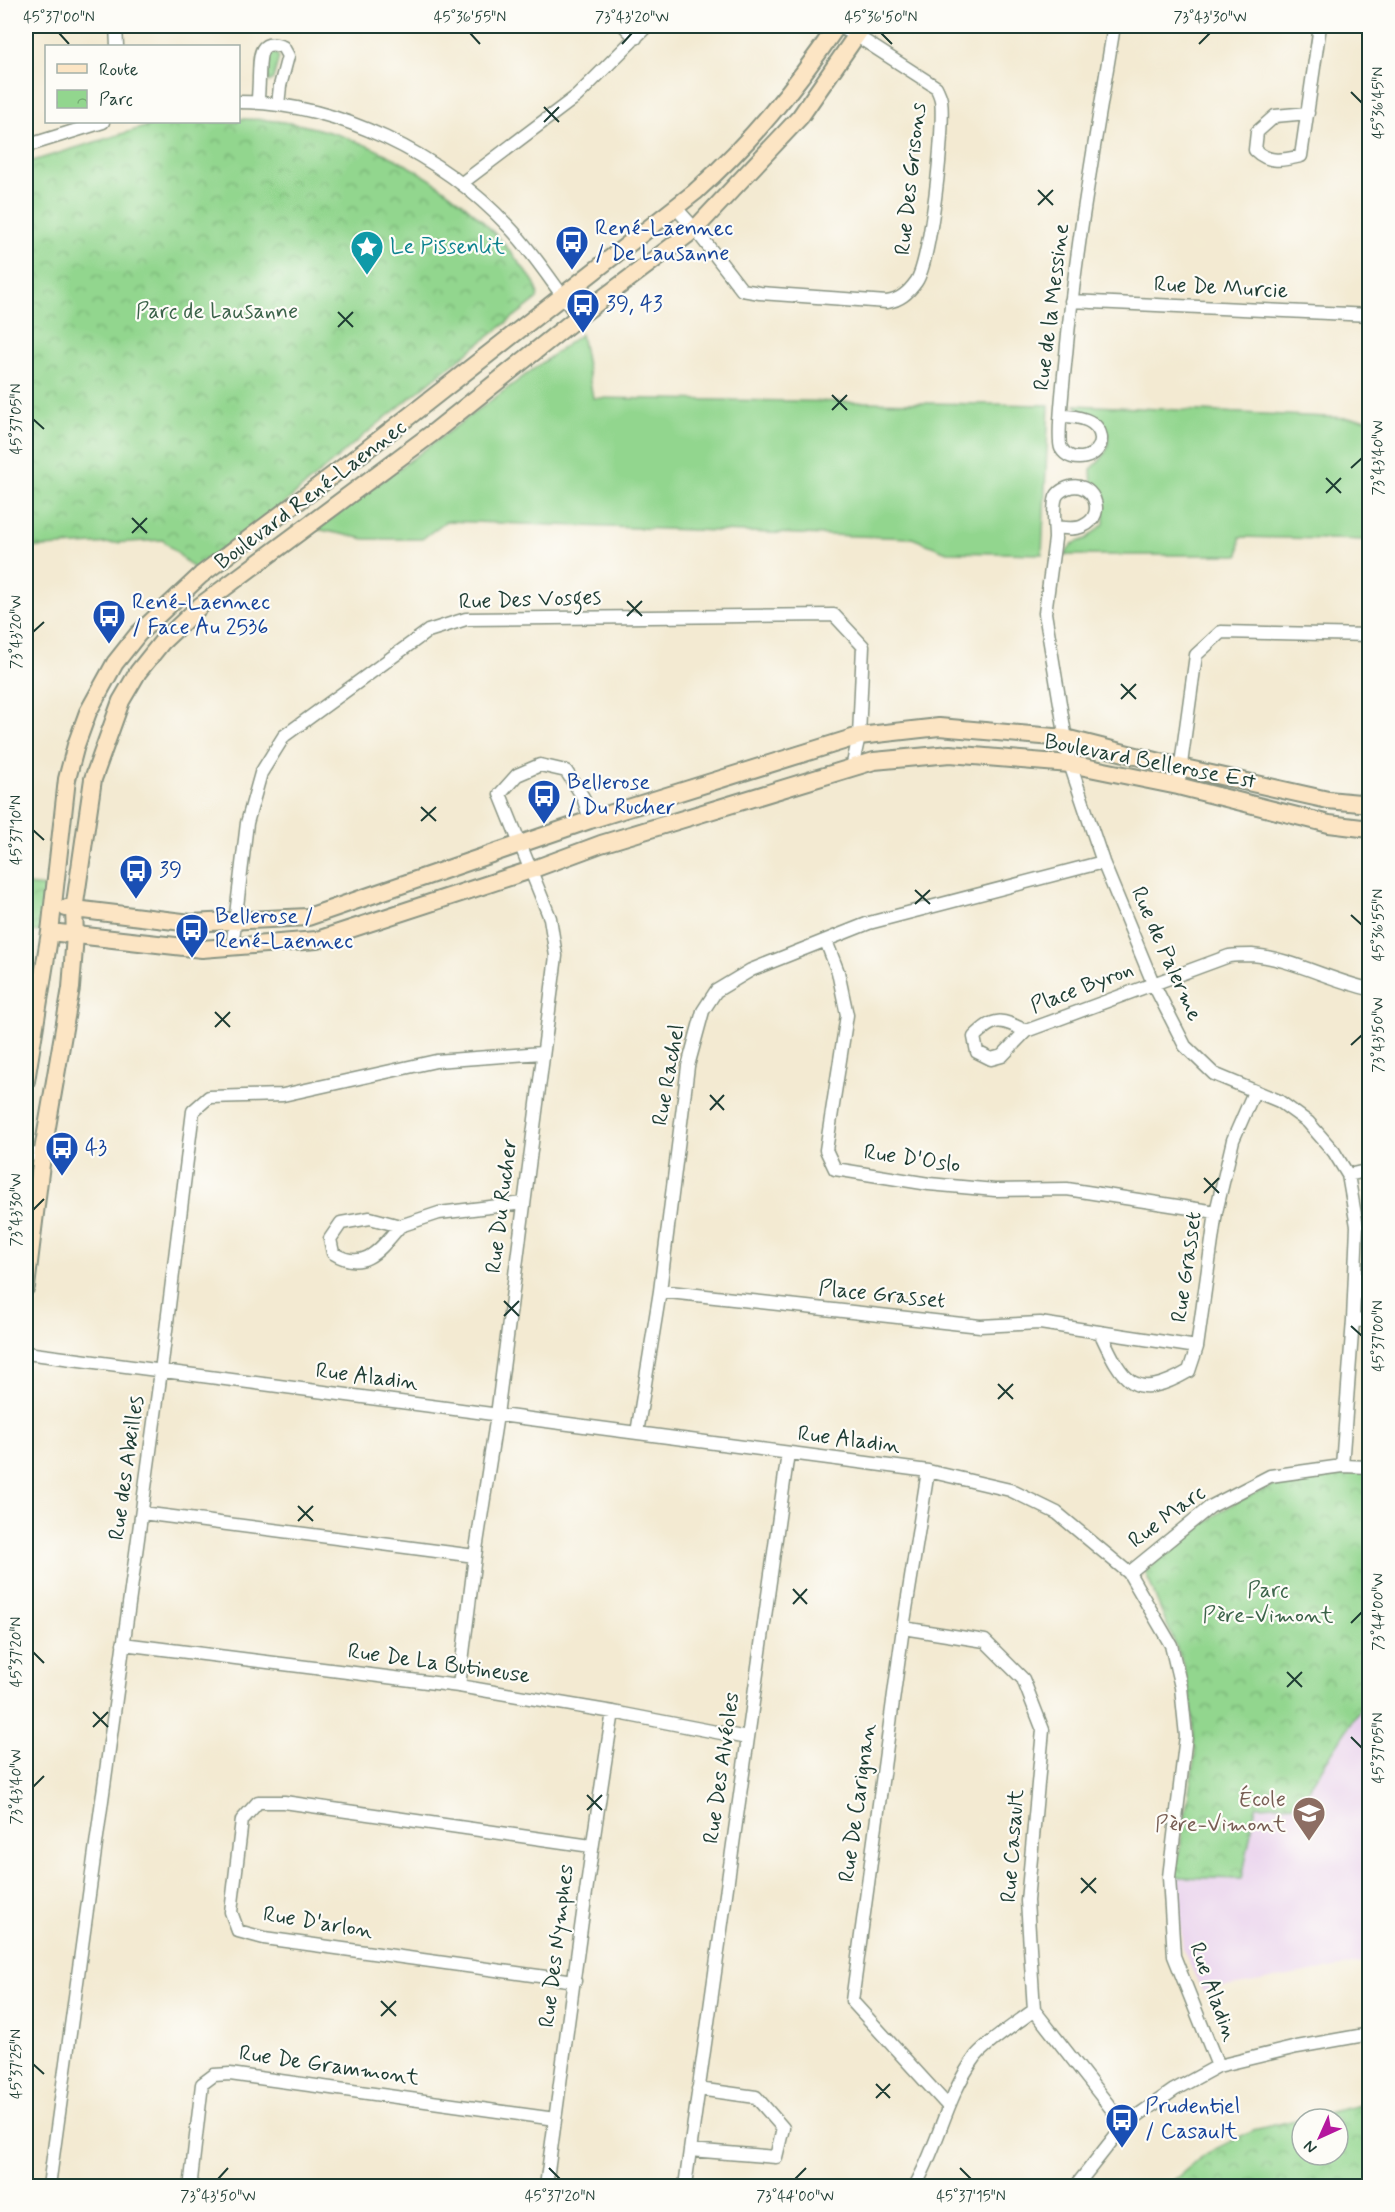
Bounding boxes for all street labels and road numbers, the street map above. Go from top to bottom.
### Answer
street label: Rue Des Grisons [889,101,933,257]
street label: Rue de la Messine [1028,222,1076,392]
street label: Rue De Murcie [1153,271,1289,305]
street label: Boulevard René-Laennec [210,414,413,576]
street label: Rue Des Vosges [458,584,602,619]
street label: Boulevard Bellerose Est [1042,728,1258,796]
street label: Rue de Palerme [1124,882,1208,1026]
street label: Place Byron [1026,956,1138,1020]
street label: Rue Rachel [646,1022,692,1128]
street label: Rue Du Rucher [480,1137,524,1275]
street label: Rue D'Oslo [862,1138,962,1180]
street label: Rue Grasset [1165,1210,1209,1324]
street label: Place Grasset [817,1274,947,1316]
street label: Rue Aladin [314,1357,420,1397]
street label: Rue des Abeilles [103,1394,151,1542]
street label: Rue Aladin [796,1420,902,1460]
street label: Rue Marc [1123,1479,1211,1555]
street label: Rue De La Butineuse [346,1637,532,1691]
street label: Rue Des Alvéoles [698,1690,747,1846]
street label: Rue De Carignan [833,1722,884,1884]
street label: Rue Casault [995,1788,1031,1904]
street label: Rue Des Nymphes [533,1863,581,2029]
street label: Rue D'arlon [261,1900,375,1946]
street label: Rue Aladin [1182,1939,1244,2045]
street label: Rue De Grammont [237,2039,421,2093]

